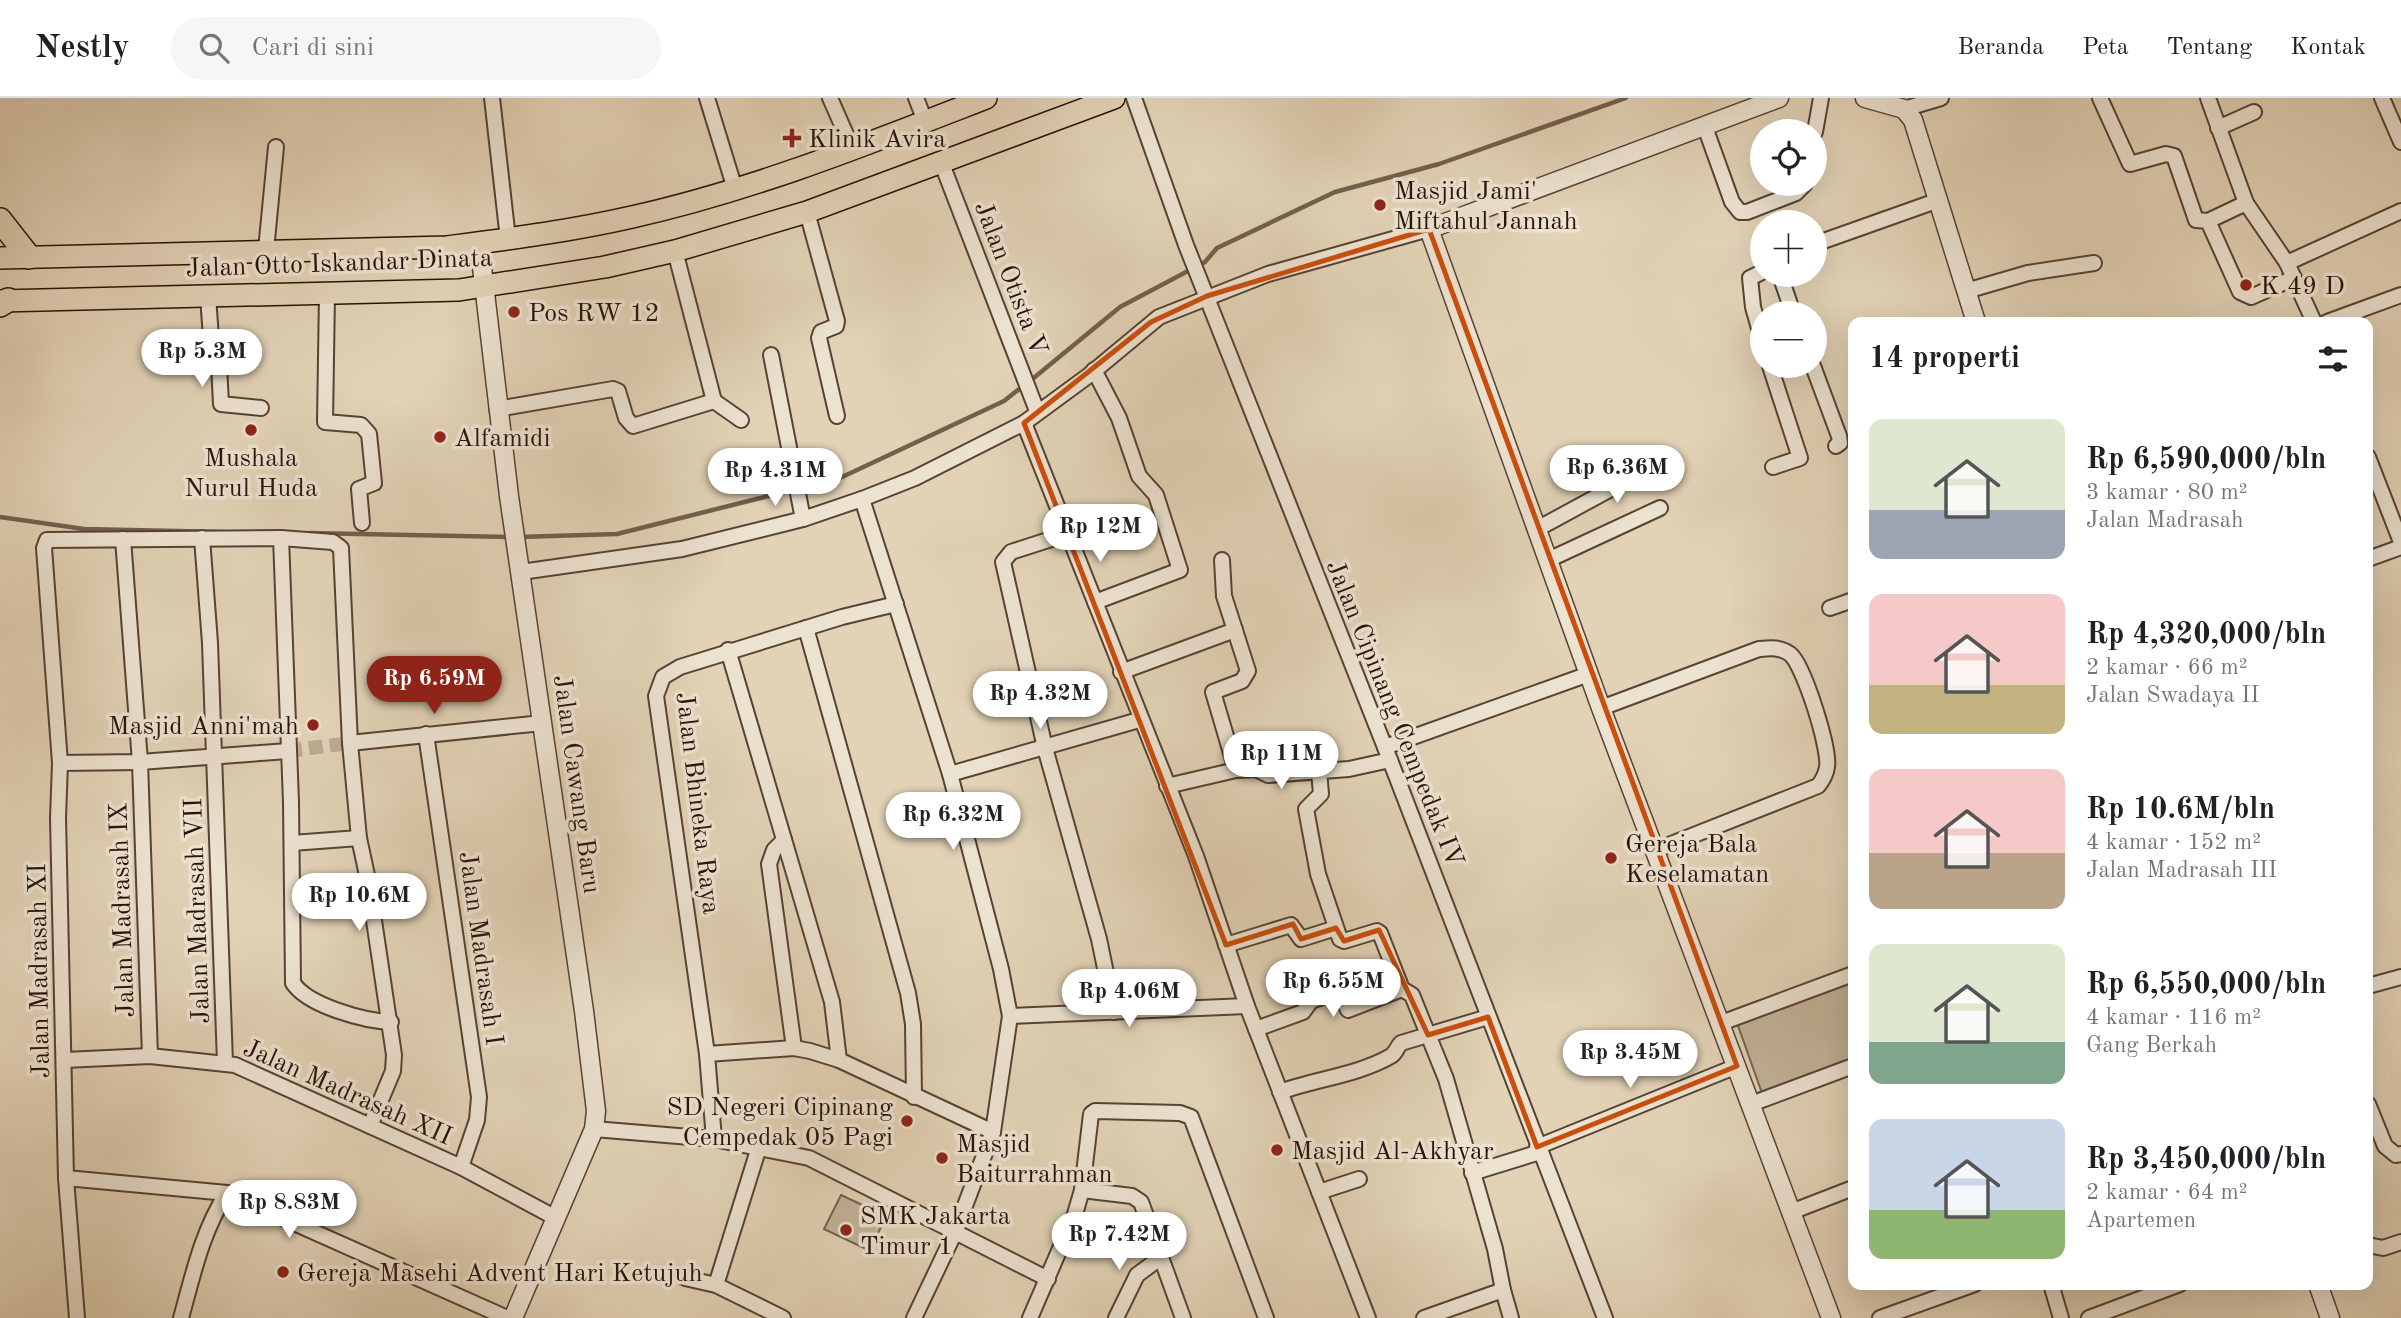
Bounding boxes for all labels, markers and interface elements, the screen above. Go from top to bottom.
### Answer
search box [171,17,661,80]
icon: search [195,29,233,67]
text: Nestly [35,32,129,65]
text: Cari di sini [251,35,374,61]
text: Beranda [1958,36,2044,60]
text: Peta [2082,36,2129,60]
text: Tentang [2167,36,2252,60]
text: Kontak [2290,36,2366,60]
map controls [1750,119,1827,378]
button: locate [1750,119,1827,196]
place label: Klinik Avira [808,127,946,153]
marker: Klinik Avira [782,128,802,148]
place label: Masjid Jami' Miftahul Jannah [1394,179,1578,235]
marker: Masjid Jami' Miftahul Jannah [1372,197,1388,213]
street label: Jalan Otista V [969,198,1051,359]
button: + [1750,210,1827,287]
street label: Jalan Otto Iskandar Dinata [185,246,493,282]
place label: K 49 D [2260,274,2345,300]
marker: K 49 D [2238,277,2254,293]
place label: Pos RW 12 [528,301,660,327]
button: − [1750,301,1827,378]
marker: Pos RW 12 [506,304,522,320]
pin: Rp 5.3M [137,330,267,389]
text: Rp 5.3M [157,340,247,363]
icon: filters [2314,340,2352,378]
text: 14 properti [1869,344,2020,374]
marker: Mushala Nurul Huda [243,422,259,438]
place label: Alfamidi [454,426,551,452]
marker: Alfamidi [432,429,448,445]
text: Rp 6,590,000/bln [2086,445,2326,475]
place label: Mushala Nurul Huda [184,446,318,502]
pin: Rp 6.36M [1545,446,1689,505]
icon: home [1925,447,2009,531]
pin: Rp 4.31M [703,448,847,508]
text: Rp 6.36M [1566,456,1668,479]
text: Rp 4.31M [724,459,826,482]
text: 3 kamar · 80 m² [2086,481,2248,504]
pin: Rp 12M [1043,504,1157,564]
text: Jalan Madrasah [2086,509,2244,532]
text: Rp 12M [1059,515,1141,538]
street label: Jalan Cipinang Cempedak IV [1321,557,1468,871]
text: Rp 4,320,000/bln [2086,620,2326,650]
icon: home [1925,622,2009,706]
pin: Rp 6.59M [362,656,506,716]
text: 2 kamar · 66 m² [2086,656,2248,679]
text: Rp 6.59M [383,667,485,690]
pin: Rp 4.32M [968,672,1112,731]
street label: Jalan Cawang Baru [548,673,604,895]
text: Rp 4.32M [989,682,1091,705]
text: Jalan Swadaya II [2086,684,2259,707]
street label: Jalan Bhineka Raya [670,691,724,916]
place label: Masjid Anni'mah [108,714,299,740]
marker: Masjid Anni'mah [305,717,321,733]
pin: Rp 11M [1224,732,1338,791]
text: Rp 11M [1240,742,1322,765]
pin: Rp 6.32M [881,792,1025,852]
text: Rp 10.6M/bln [2086,795,2275,825]
icon: home [1925,797,2009,881]
street label: Jalan Madrasah VII [181,798,215,1024]
street label: Jalan Madrasah IX [106,802,140,1018]
text: Rp 6.32M [902,803,1004,826]
text: 4 kamar · 152 m² [2086,831,2261,854]
place label: Gereja Bala Keselamatan [1625,832,1769,888]
street label: Jalan Madrasah I [454,850,507,1047]
marker: Gereja Bala Keselamatan [1603,850,1619,866]
text: Jalan Madrasah III [2086,859,2277,882]
street label: Jalan Madrasah XI [25,863,55,1079]
pin: Rp 10.6M [287,874,431,933]
text: Rp 10.6M [308,884,410,907]
pin: Rp 6.55M [1261,960,1405,1019]
pin: Rp 4.06M [1057,970,1201,1029]
text: Rp 6.55M [1282,970,1384,993]
text: Rp 6,550,000/bln [2086,970,2326,1000]
icon: home [1925,972,2009,1056]
text: Rp 4.06M [1078,980,1180,1003]
text: 4 kamar · 116 m² [2086,1006,2261,1029]
pin: Rp 3.45M [1558,1030,1702,1090]
text: Gang Berkah [2086,1034,2217,1057]
street label: Jalan Madrasah XII [239,1035,455,1151]
text: Rp 3.45M [1579,1041,1681,1064]
place label: SD Negeri Cipinang Cempedak 05 Pagi [666,1095,893,1151]
marker: SD Negeri Cipinang Cempedak 05 Pagi [899,1113,915,1129]
place label: Masjid Baiturrahman [956,1132,1113,1188]
place label: Masjid Al-Akhyar [1291,1139,1494,1165]
marker: Masjid Al-Akhyar [1269,1142,1285,1158]
text: Rp 3,450,000/bln [2086,1145,2326,1175]
icon: home [1925,1147,2009,1231]
marker: Masjid Baiturrahman [934,1150,950,1166]
pin: Rp 8.83M [217,1180,361,1240]
text: 2 kamar · 64 m² [2086,1181,2248,1204]
text: Rp 8.83M [238,1191,340,1214]
place label: SMK Jakarta Timur 1 [860,1204,1011,1260]
text: Apartemen [2086,1209,2196,1232]
pin: Rp 7.42M [1047,1212,1191,1272]
marker: SMK Jakarta Timur 1 [838,1222,854,1238]
text: Rp 7.42M [1068,1223,1170,1246]
place label: Gereja Masehi Advent Hari Ketujuh [297,1261,703,1287]
marker: Gereja Masehi Advent Hari Ketujuh [275,1264,291,1280]

